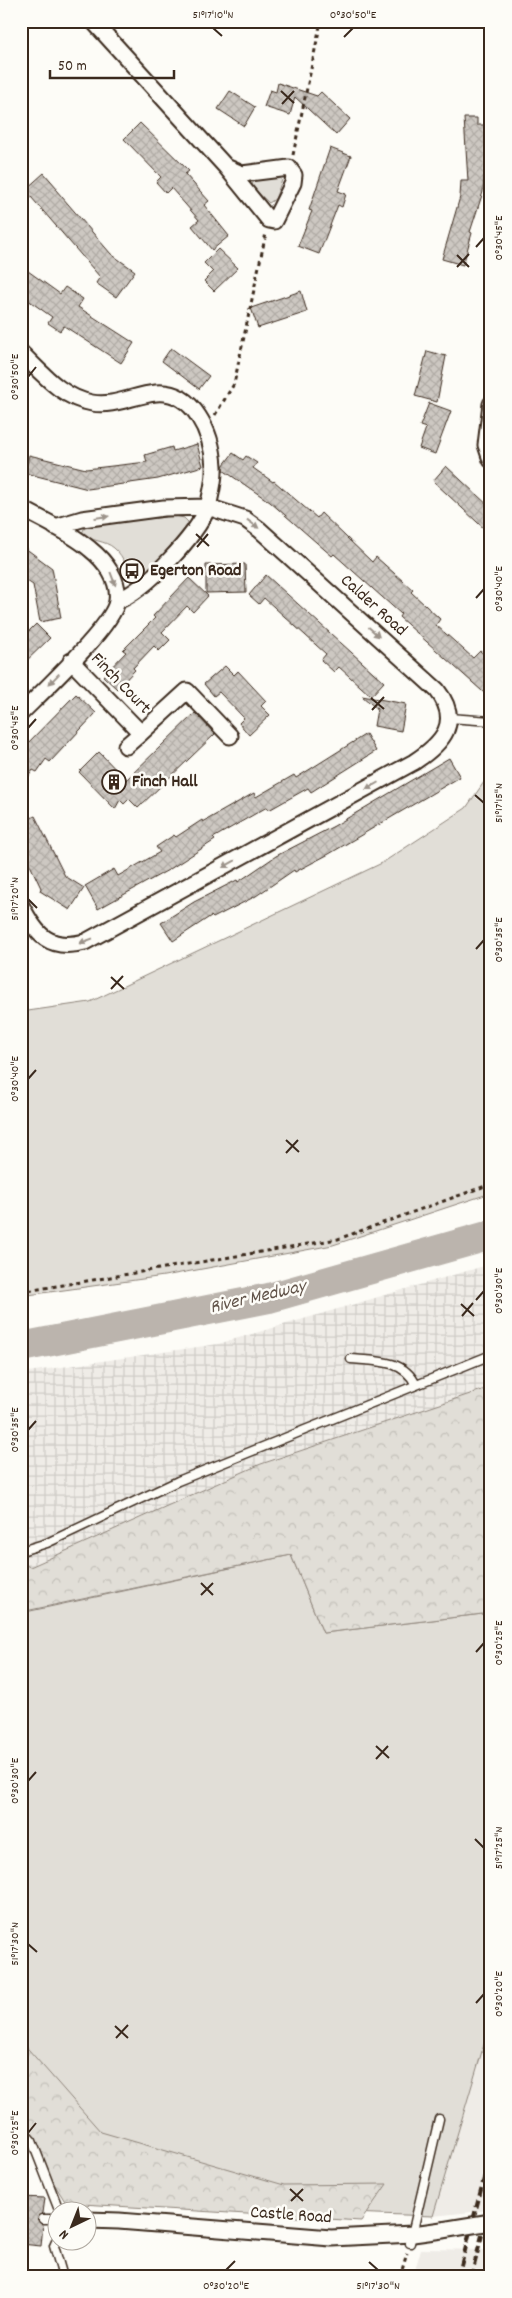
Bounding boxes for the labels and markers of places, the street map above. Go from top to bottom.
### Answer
bus stop icon: Egerton Road [119,558,145,584]
place label: Egerton Road [150,559,241,584]
building icon: Finch Hall [101,769,127,795]
place label: Finch Hall [132,770,198,795]

